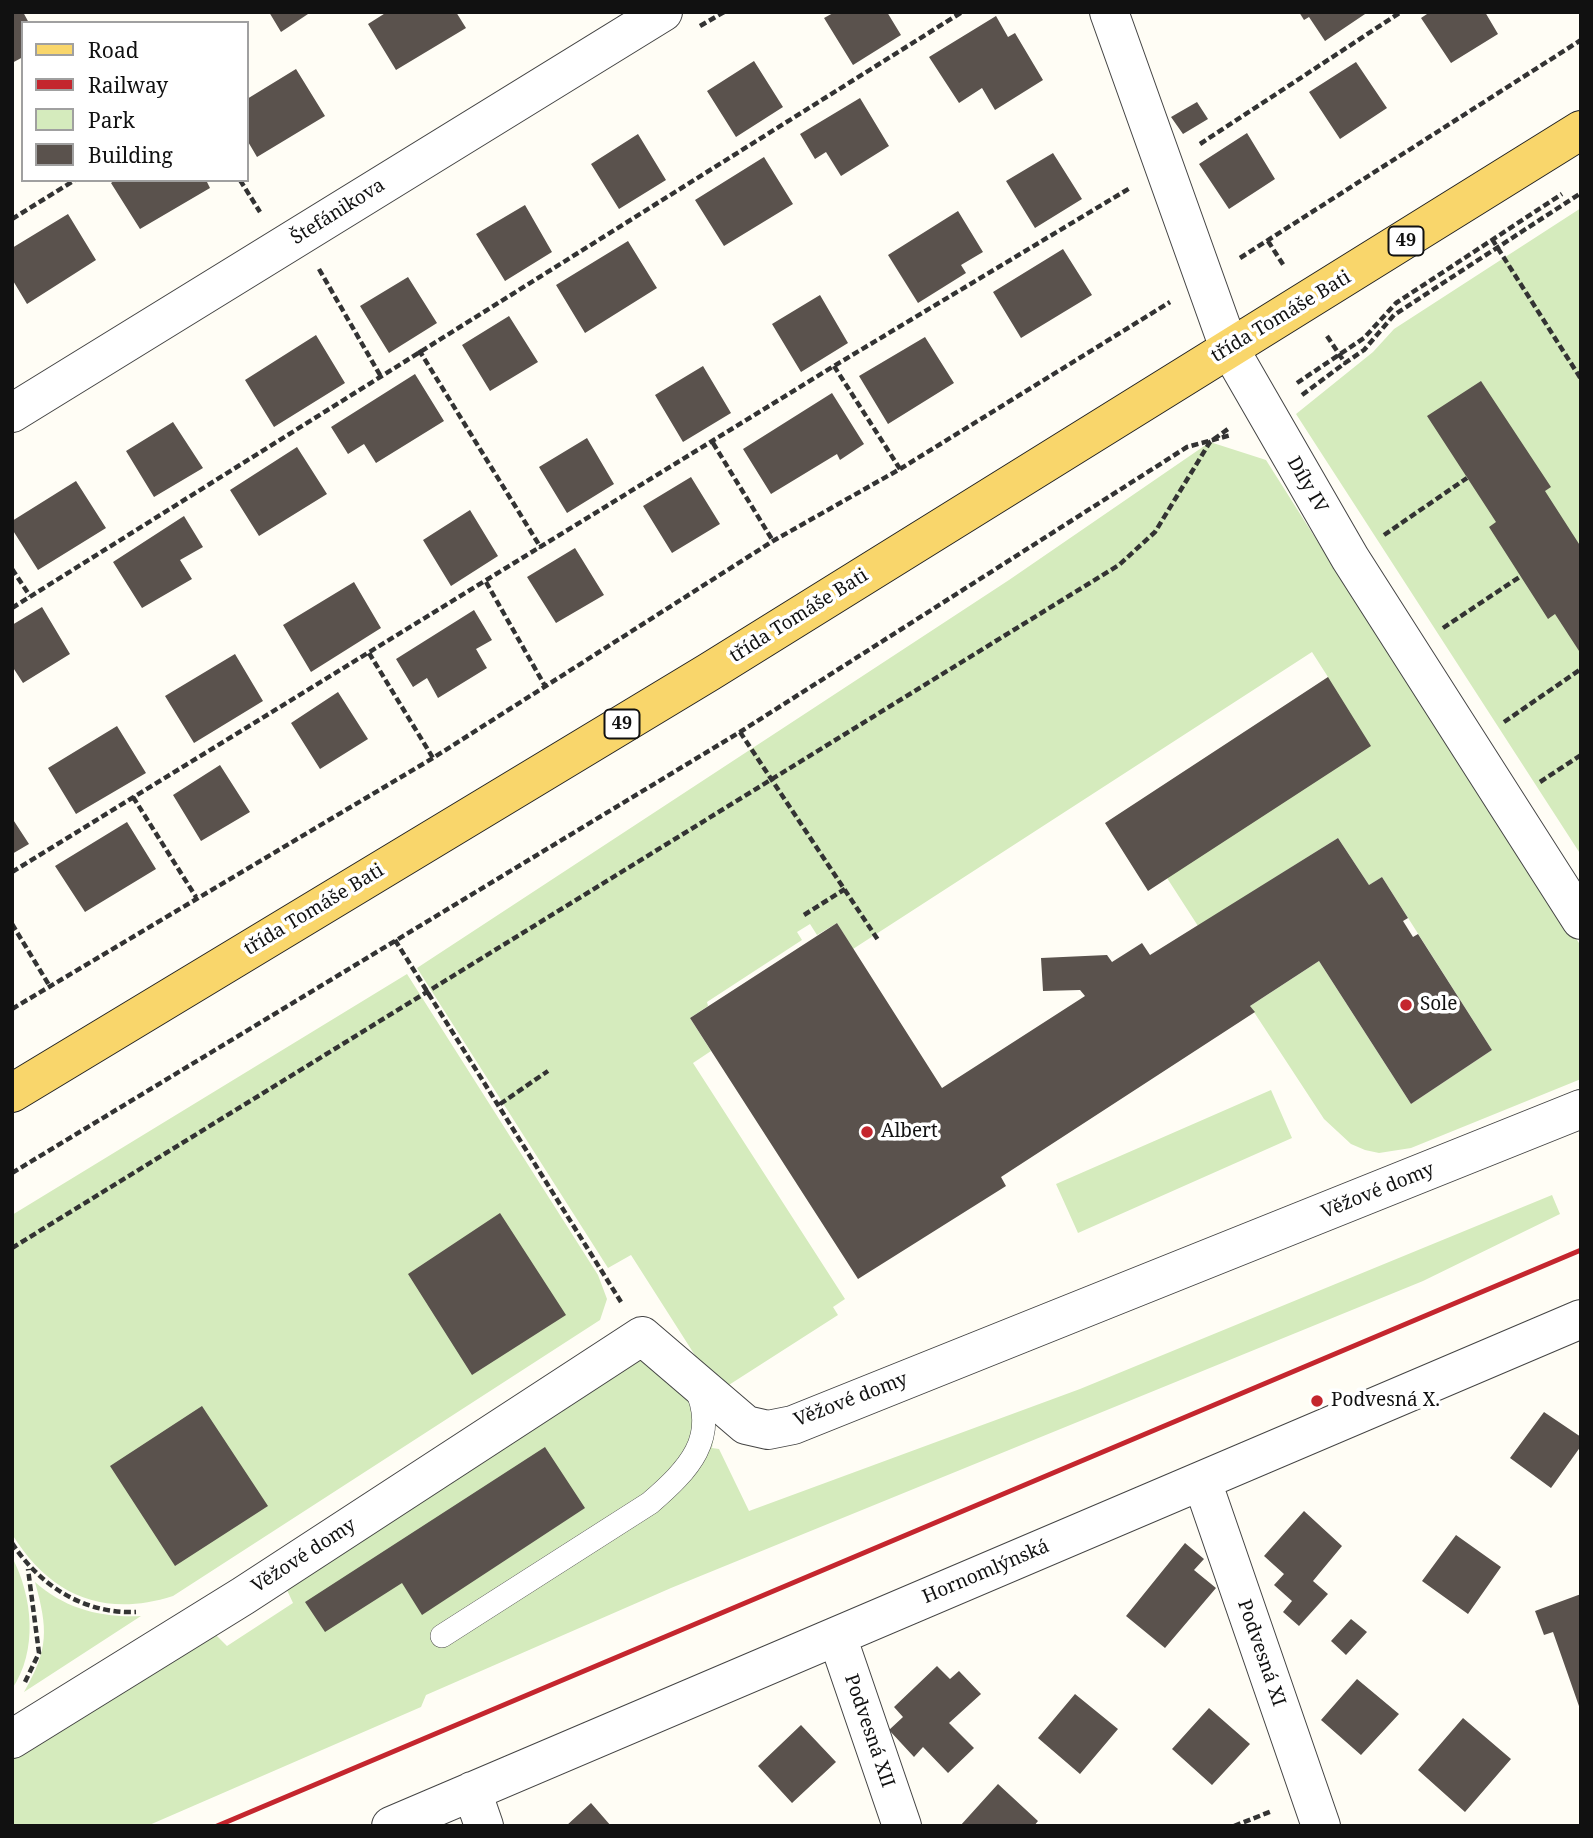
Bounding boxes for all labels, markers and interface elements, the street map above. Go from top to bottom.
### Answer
legend [21,21,248,182]
text: Road [88,36,139,64]
text: Railway [88,71,168,99]
text: Park [88,106,135,134]
text: Building [88,141,173,169]
street label: Štefánikova [287,174,389,250]
road number: 49 [1388,227,1424,256]
street label: třída Tomáše Bati [1207,266,1355,368]
street label: Díly IV [1282,453,1332,517]
street label: třída Tomáše Bati [726,564,872,668]
road number: 49 [604,710,640,738]
street label: třída Tomáše Bati [240,859,388,961]
place label: Sole [1420,994,1457,1016]
marker: Sole [1398,997,1414,1013]
place label: Albert [881,1121,938,1143]
marker: Albert [859,1124,875,1140]
street label: Věžové domy [1318,1158,1438,1224]
street label: Věžové domy [791,1368,911,1432]
place label: Podvesná X. [1331,1390,1440,1412]
marker: Podvesná X. [1309,1393,1325,1409]
street label: Věžové domy [248,1514,360,1598]
street label: Hornomlýnská [919,1535,1053,1609]
street label: Podvesná XI [1232,1597,1290,1709]
street label: Podvesná XII [839,1671,899,1791]

